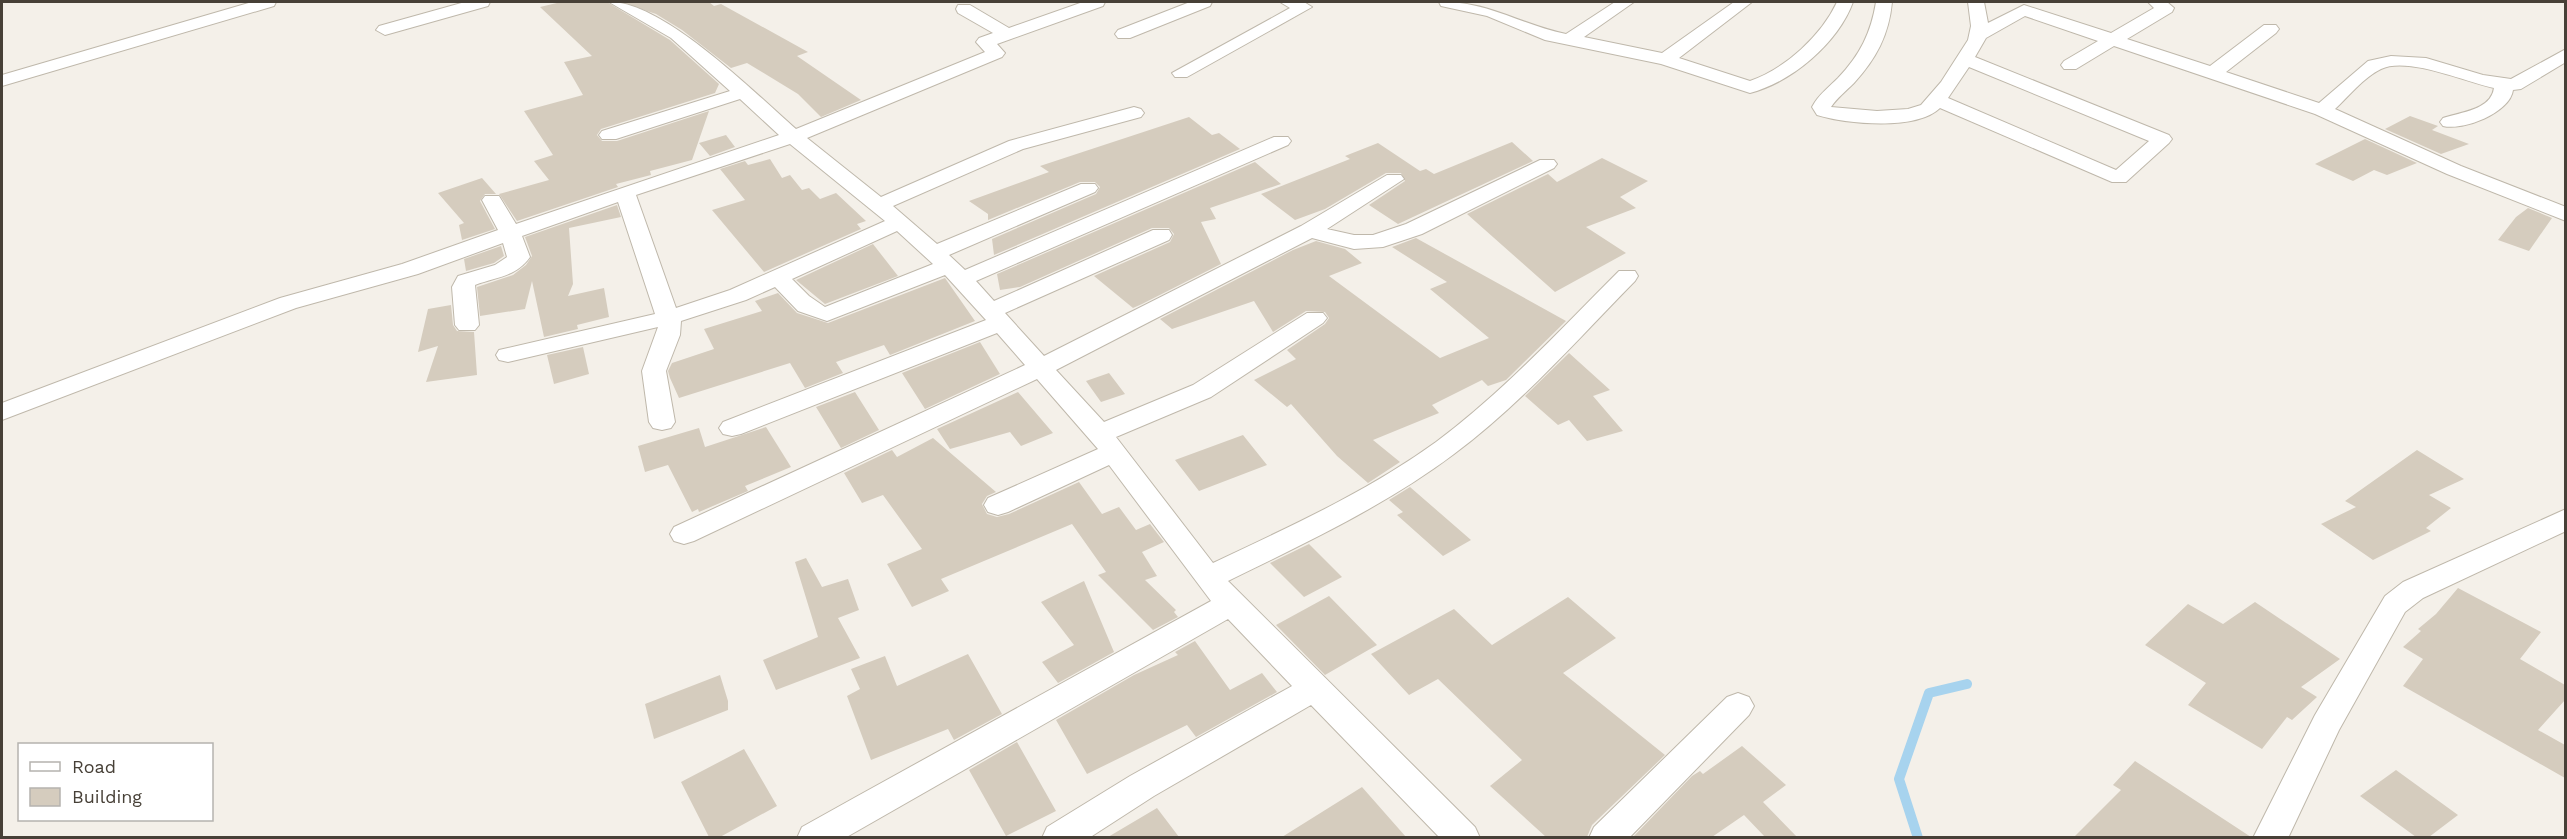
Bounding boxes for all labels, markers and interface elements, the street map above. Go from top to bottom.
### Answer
legend [18,743,213,821]
text: Road [72,756,116,777]
text: Building [72,786,142,807]

